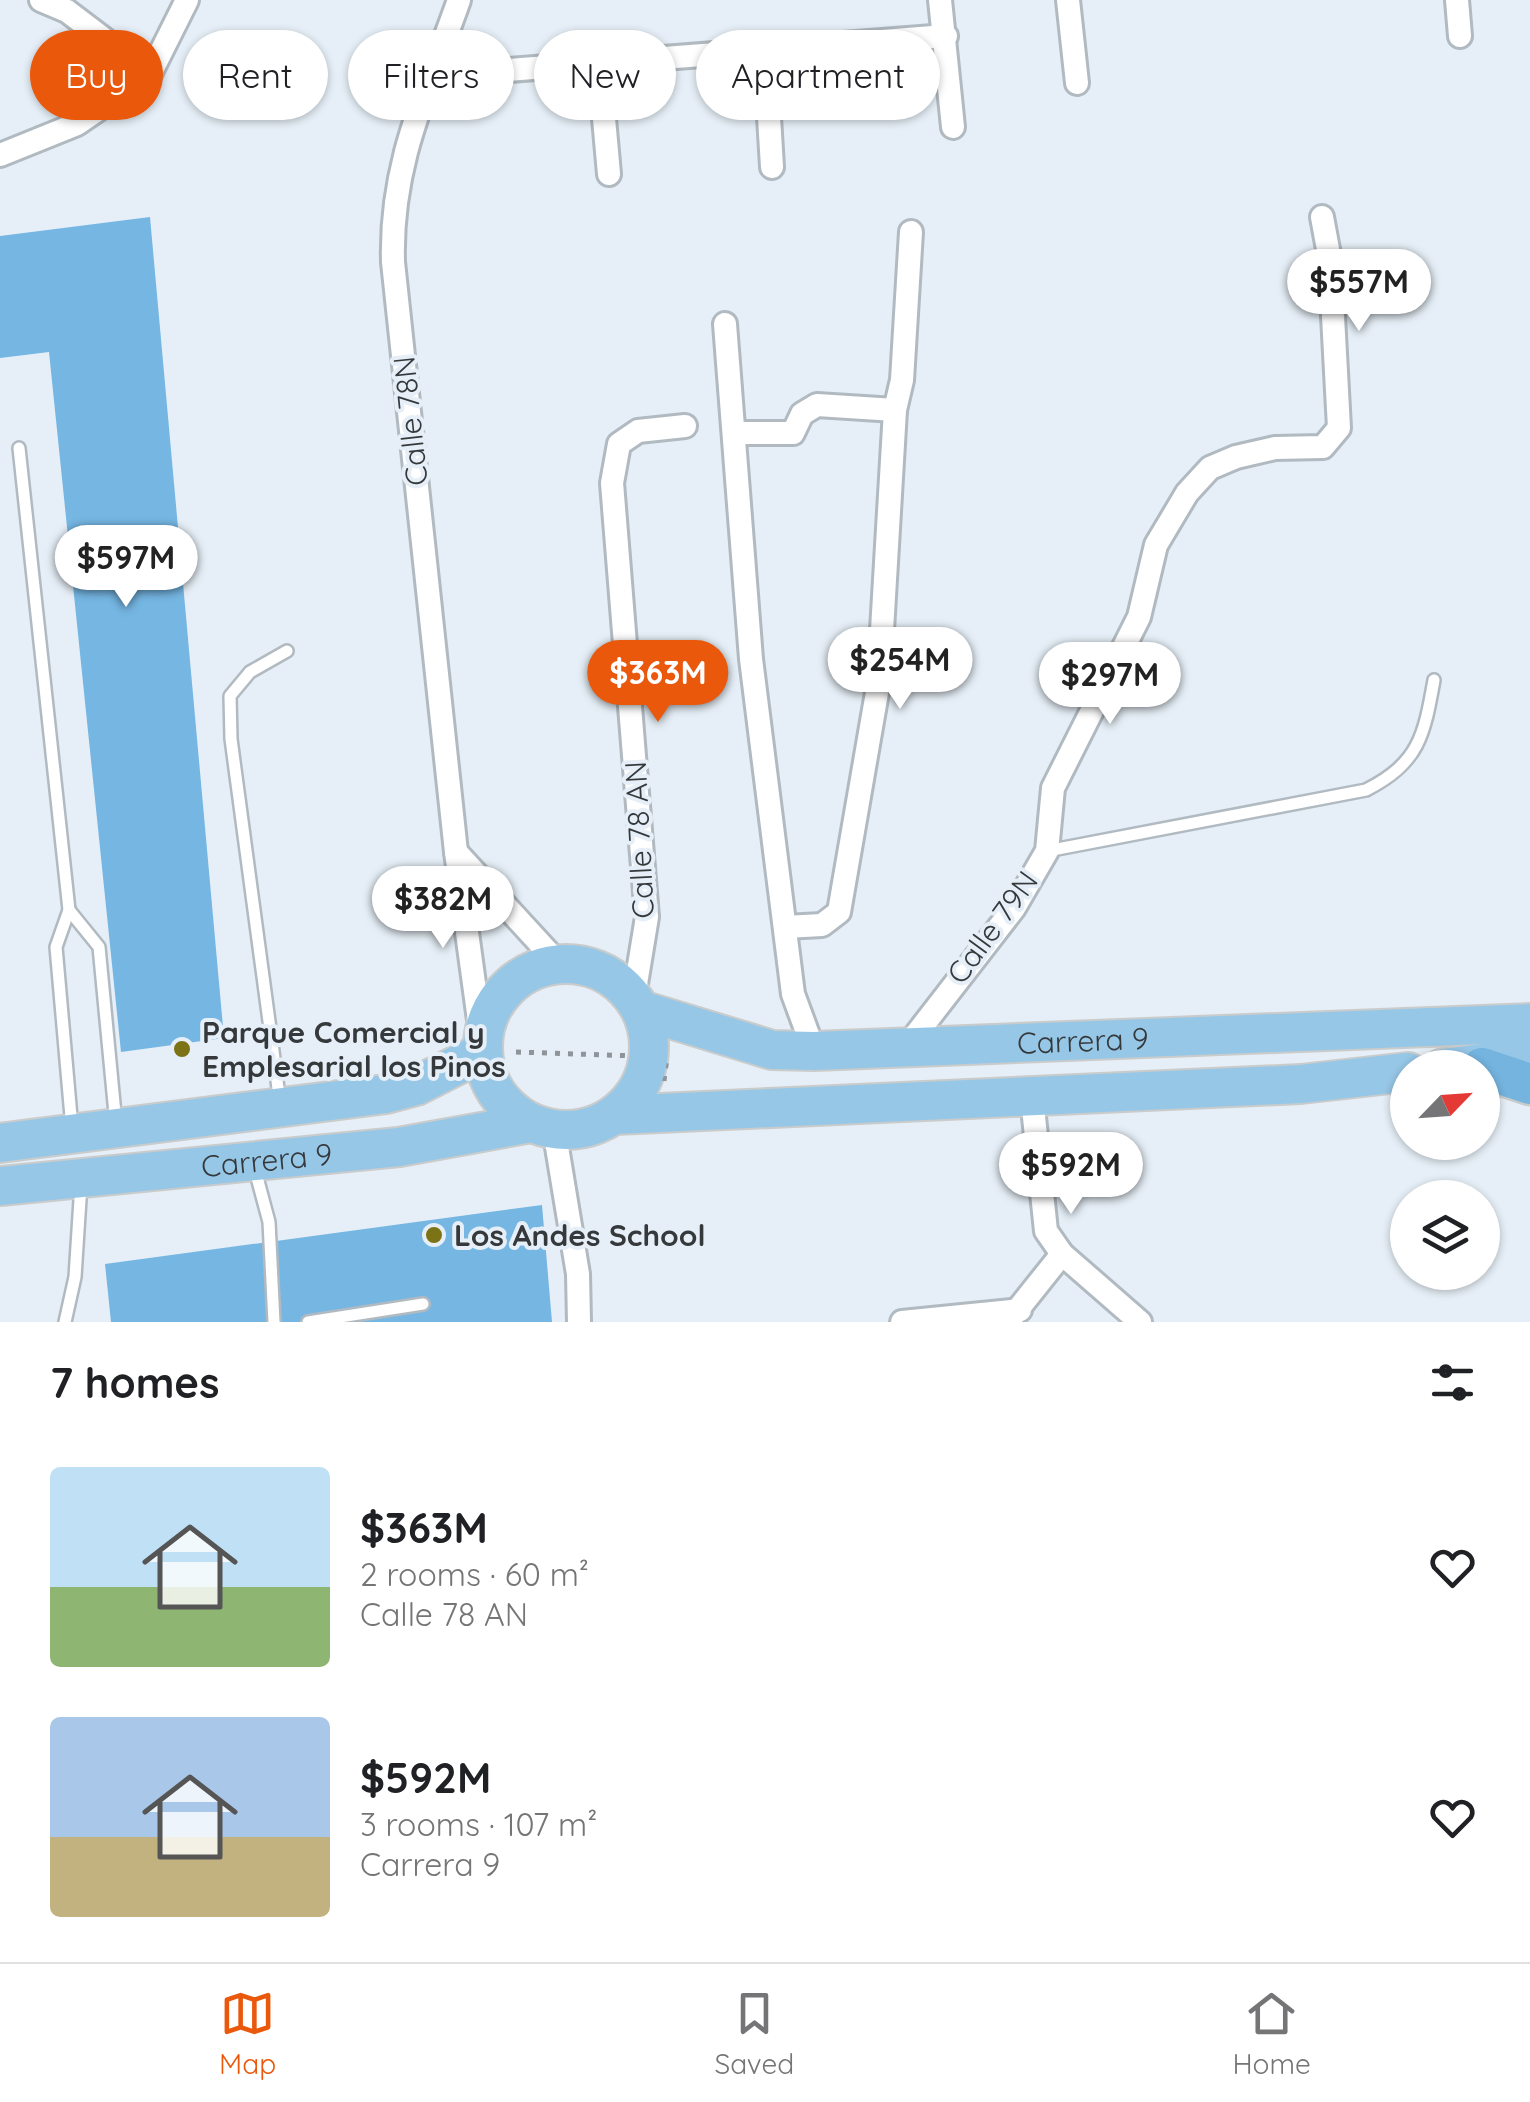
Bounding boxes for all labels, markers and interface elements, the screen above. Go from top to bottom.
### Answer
chip: Buy [30,30,163,120]
chip: Rent [183,30,328,120]
chip: Filters [348,30,514,120]
chip: New [534,30,676,120]
chip: Apartment [696,30,940,120]
pin: $557M [1289,249,1429,334]
text: $557M [1309,261,1409,301]
street label: Calle 78N [384,354,436,488]
pin: $597M [56,525,196,610]
text: $597M [77,537,175,577]
pin: $254M [830,627,970,712]
text: $254M [850,639,950,679]
pin: $363M [588,640,728,725]
pin: $297M [1040,642,1180,727]
text: $363M [609,652,707,692]
text: $297M [1061,654,1159,694]
street label: Calle 78 AN [616,760,662,920]
street label: Calle 79N [938,863,1046,991]
pin: $382M [373,866,513,951]
text: $382M [394,878,492,918]
place label: Parque Comercial y Emplesarial los Pinos [202,1013,506,1085]
street label: Carrera 9 [1016,1019,1149,1062]
marker: Parque Comercial y Emplesarial los Pinos [171,1038,193,1060]
north arrow [1390,1050,1500,1160]
map controls [1390,1050,1500,1290]
pin: $592M [1001,1132,1141,1217]
street label: Carrera 9 [199,1135,334,1185]
text: $592M [1021,1144,1121,1184]
button: layers [1390,1180,1500,1290]
place label: Los Andes School [454,1216,706,1254]
marker: Los Andes School [423,1224,445,1246]
icon: filters [1425,1355,1480,1410]
text: 7 homes [50,1356,219,1409]
text: $363M [360,1501,488,1554]
icon: home [130,1507,250,1627]
icon: heart [1425,1540,1480,1595]
text: 2 rooms · 60 m² [360,1554,589,1594]
text: Calle 78 AN [360,1594,528,1634]
text: $592M [360,1751,491,1804]
icon: home [130,1757,250,1877]
icon: heart [1425,1790,1480,1845]
text: 3 rooms · 107 m² [360,1804,597,1844]
text: Carrera 9 [360,1844,500,1884]
tab: Map [219,1986,276,2081]
tab: Saved [714,1986,794,2081]
tab: Home [1232,1986,1311,2081]

